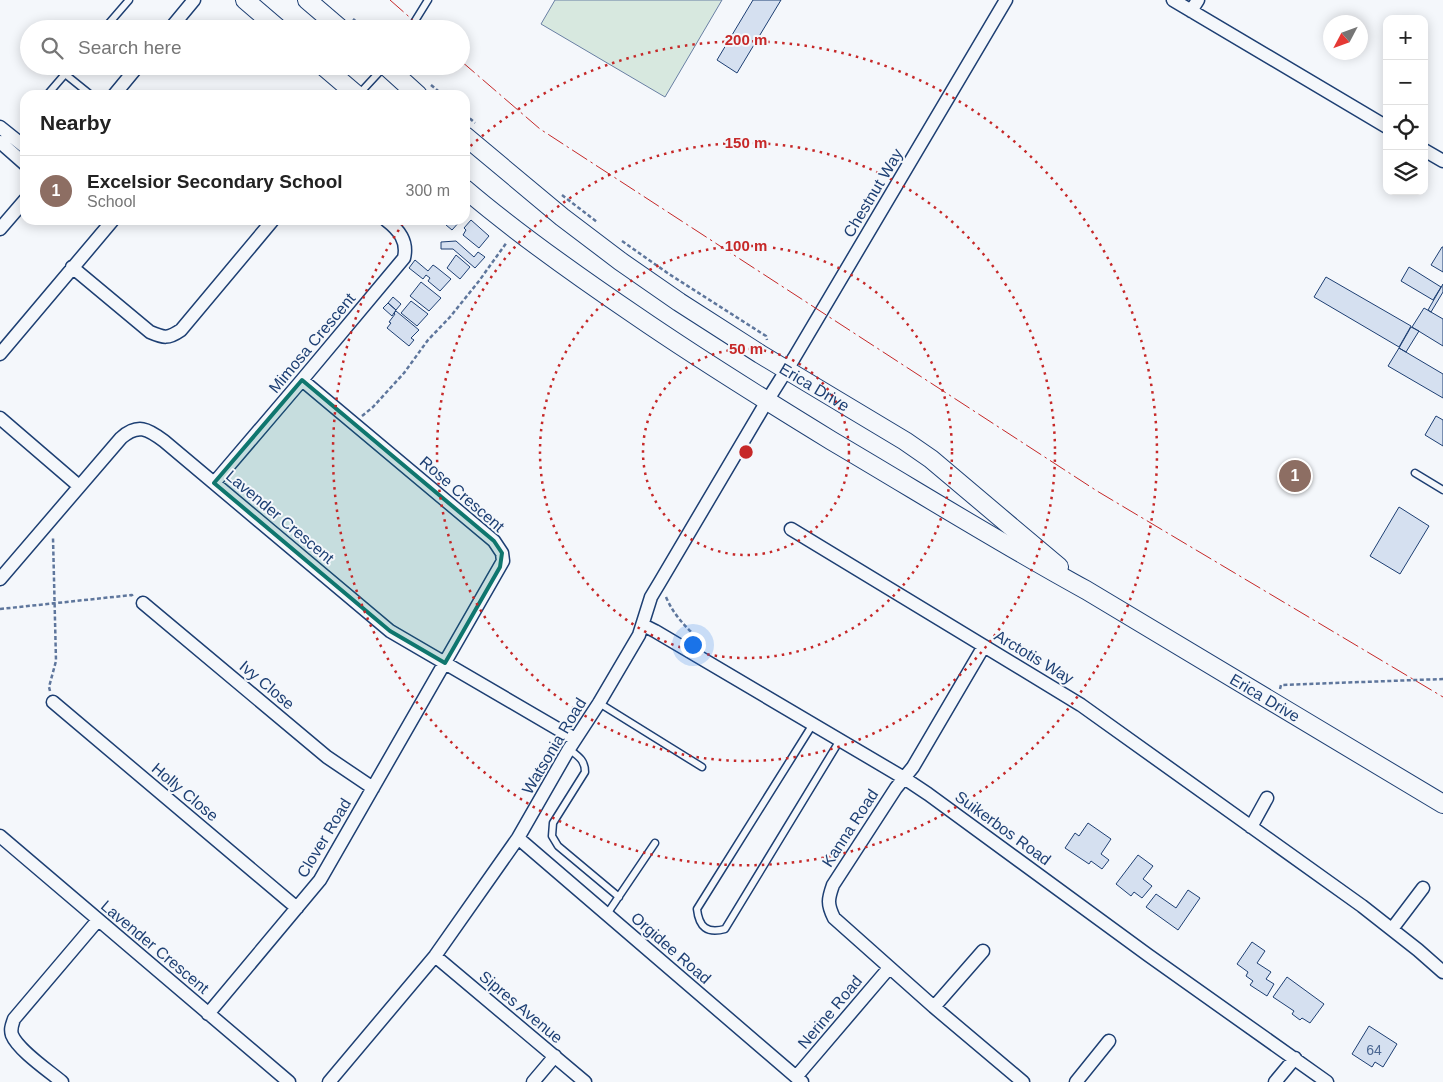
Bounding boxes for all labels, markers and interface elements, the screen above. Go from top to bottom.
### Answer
north arrow [1323,15,1368,60]
map controls [1383,15,1428,195]
button: + [1383,15,1428,60]
search box [20,20,470,75]
text: 200 m [725,31,767,48]
icon: search [38,34,66,62]
text: Search here [78,37,182,58]
button: − [1383,60,1428,105]
button: locate [1383,105,1428,150]
text: Nearby [40,111,111,134]
text: 150 m [725,134,767,151]
street label: Chestnut Way [840,146,906,240]
button: layers [1383,150,1428,195]
text: Excelsior Secondary School [87,171,343,192]
text: 1 [52,182,60,199]
text: 300 m [406,182,450,199]
text: School [87,193,136,210]
text: 100 m [725,237,767,254]
street label: Mimosa Crescent [265,289,359,396]
text: 50 m [729,340,763,357]
street label: Erica Drive [777,359,853,414]
centre of rings [737,443,755,461]
street label: Rose Crescent [416,453,508,535]
pin: 1 [1279,457,1311,495]
street label: Lavender Crescent [223,467,338,567]
street label: Arctotis Way [991,627,1077,687]
your location [680,632,706,658]
street label: Ivy Close [236,657,298,713]
street label: Erica Drive [1227,670,1303,725]
street label: Watsonia Road [519,695,589,797]
street label: Holly Close [149,759,222,825]
street label: Kanna Road [819,786,881,870]
street label: Suikerbos Road [952,788,1054,868]
street label: Clover Road [294,796,354,880]
street label: Lavender Crescent [98,897,213,997]
street label: Orgidee Road [628,909,714,987]
street label: Sipres Avenue [476,967,566,1047]
street label: Nerine Road [795,972,865,1052]
house number: 64 [1366,1042,1382,1058]

